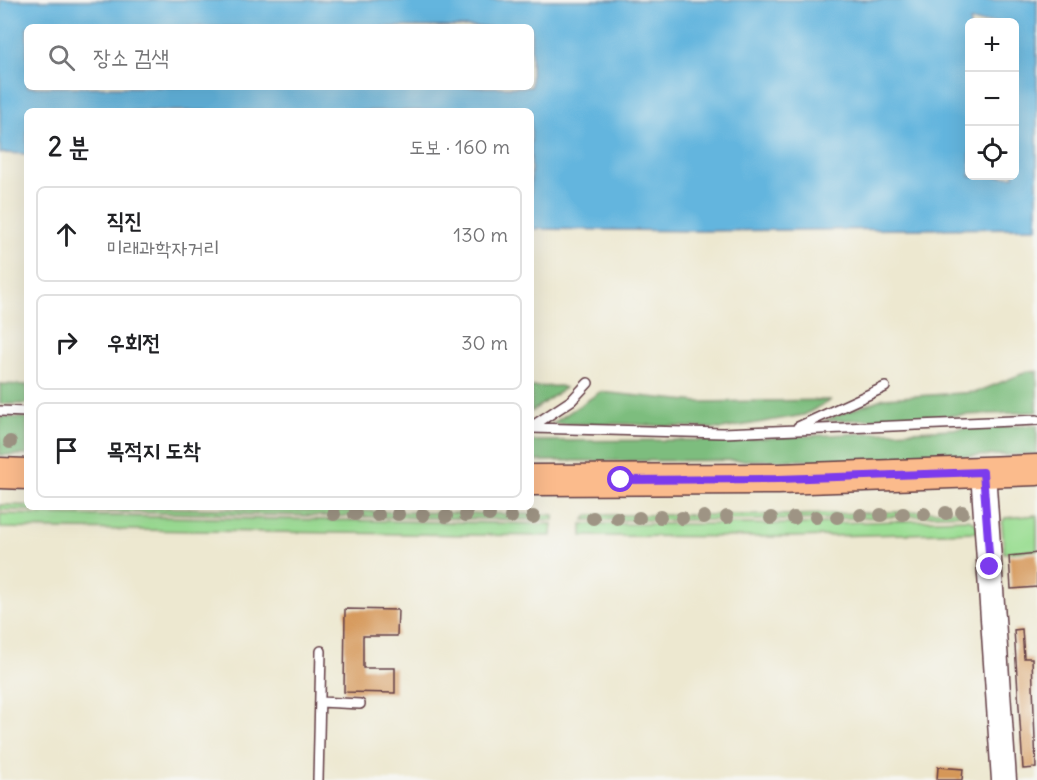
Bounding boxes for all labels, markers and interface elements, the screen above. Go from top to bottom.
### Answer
map controls [965,18,1019,180]
button: + [965,18,1019,72]
search box [24,24,534,90]
icon: search [45,41,78,74]
text: 장소 검색 [93,43,169,71]
button: − [965,72,1019,126]
button: locate [965,126,1019,180]
text: 2 분 [48,130,89,163]
text: 도보 · 160 m [409,134,510,159]
text: 직진 [107,206,142,234]
icon: ahead [50,218,83,251]
text: 130 m [453,222,508,247]
text: 미래과학자거리 [107,235,220,260]
icon: right [50,326,83,359]
text: 우회전 [107,328,160,356]
text: 30 m [461,330,508,355]
icon: arrive [50,434,83,467]
text: 목적지 도착 [107,436,201,464]
route start [607,466,633,492]
route end [976,553,1002,579]

